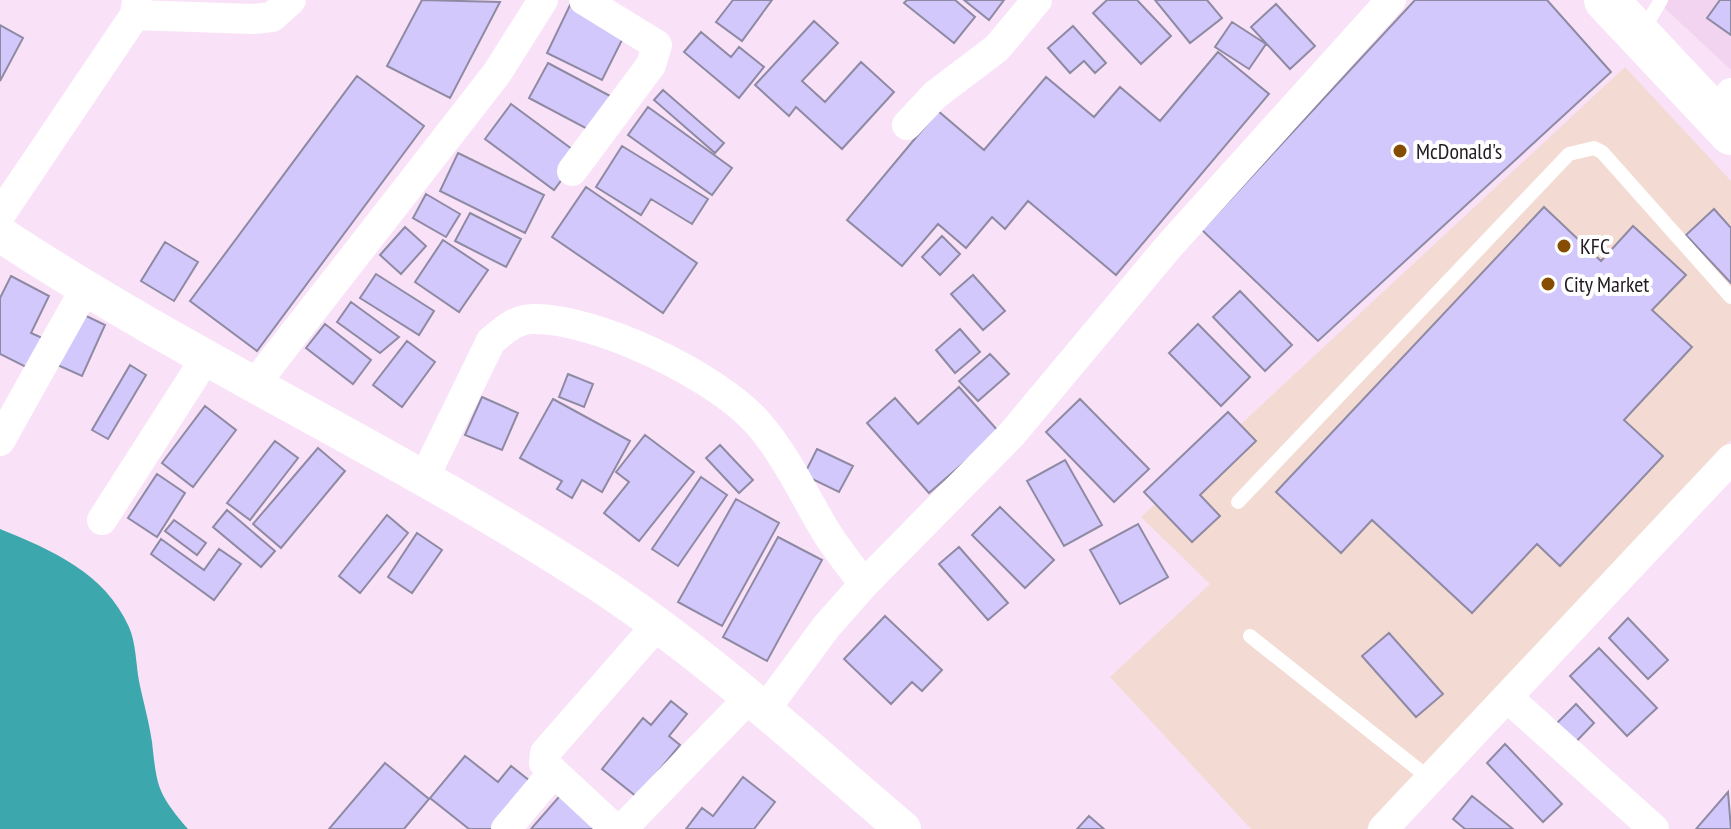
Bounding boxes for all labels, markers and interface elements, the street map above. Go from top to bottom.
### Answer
place label: McDonald's [1416,137,1502,165]
marker: McDonald's [1391,142,1409,160]
place label: KFC [1580,232,1610,260]
marker: KFC [1555,237,1573,255]
place label: City Market [1564,270,1649,298]
marker: City Market [1539,275,1557,293]

